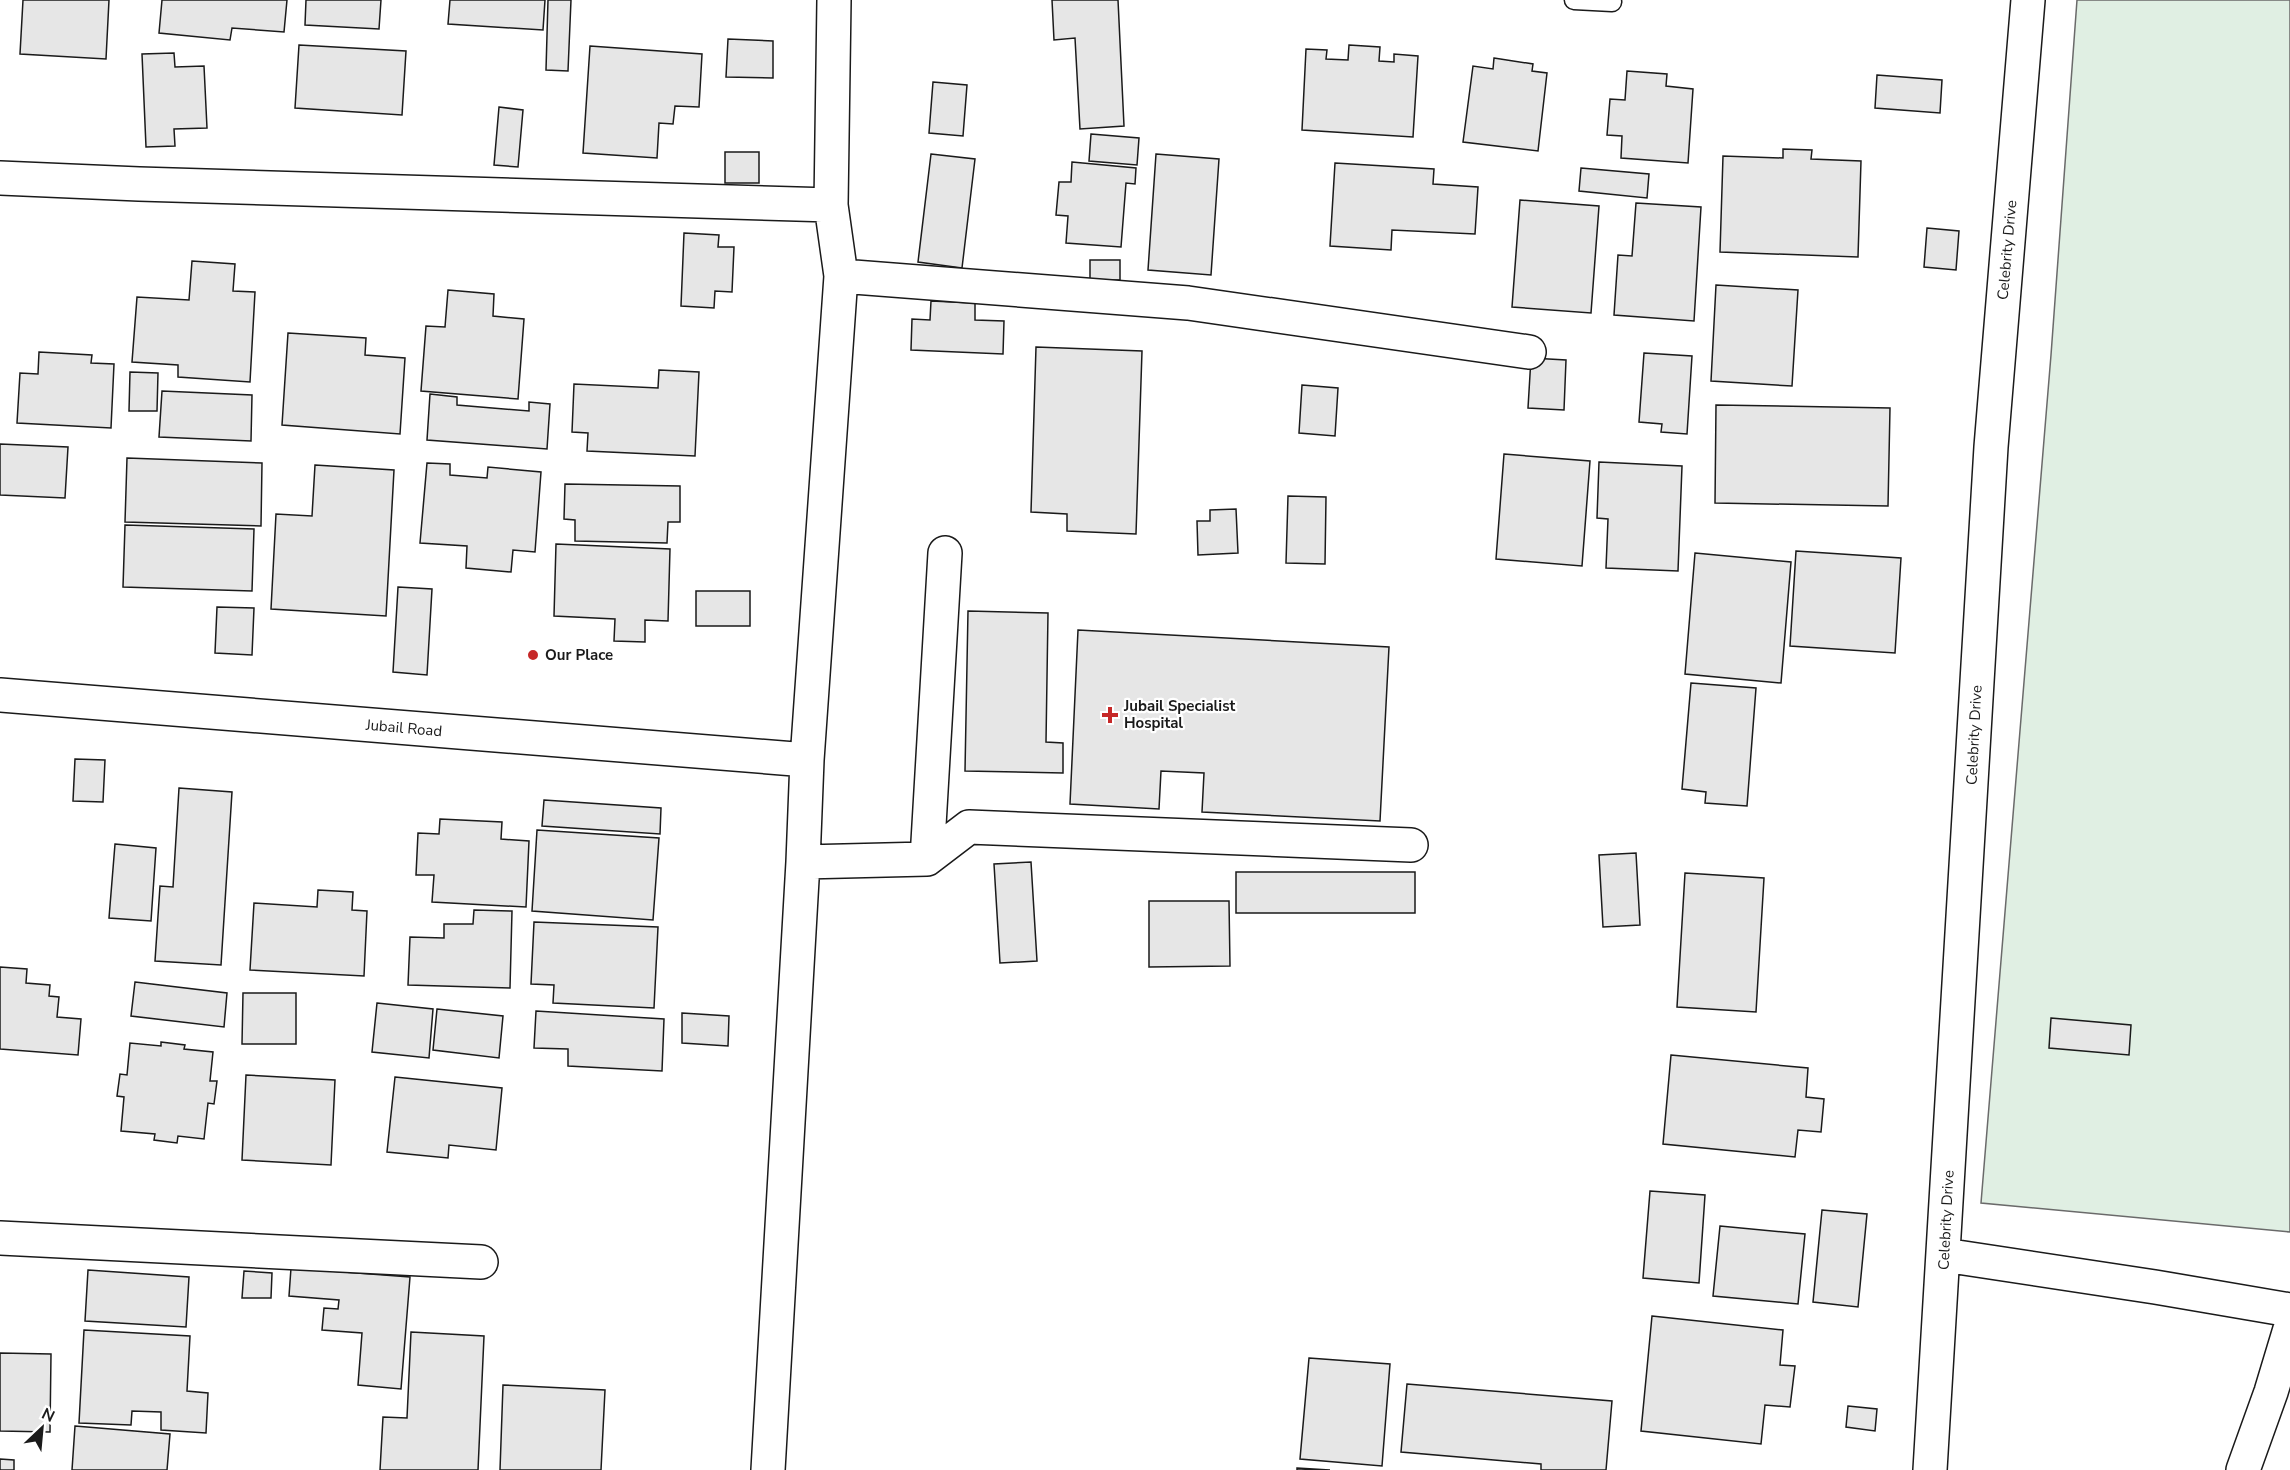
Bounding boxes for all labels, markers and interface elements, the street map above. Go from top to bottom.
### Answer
street label: Celebrity Drive [1993,199,2021,301]
place label: Our Place [545,645,613,665]
marker: Our Place [526,648,540,662]
street label: Celebrity Drive [1961,685,1987,785]
place label: Jubail Specialist Hospital [1123,696,1235,733]
marker: Jubail Specialist Hospital [1101,706,1119,724]
street label: Jubail Road [364,715,443,741]
street label: Celebrity Drive [1933,1170,1959,1270]
north arrow [12,1398,72,1458]
text: N [38,1403,58,1428]

